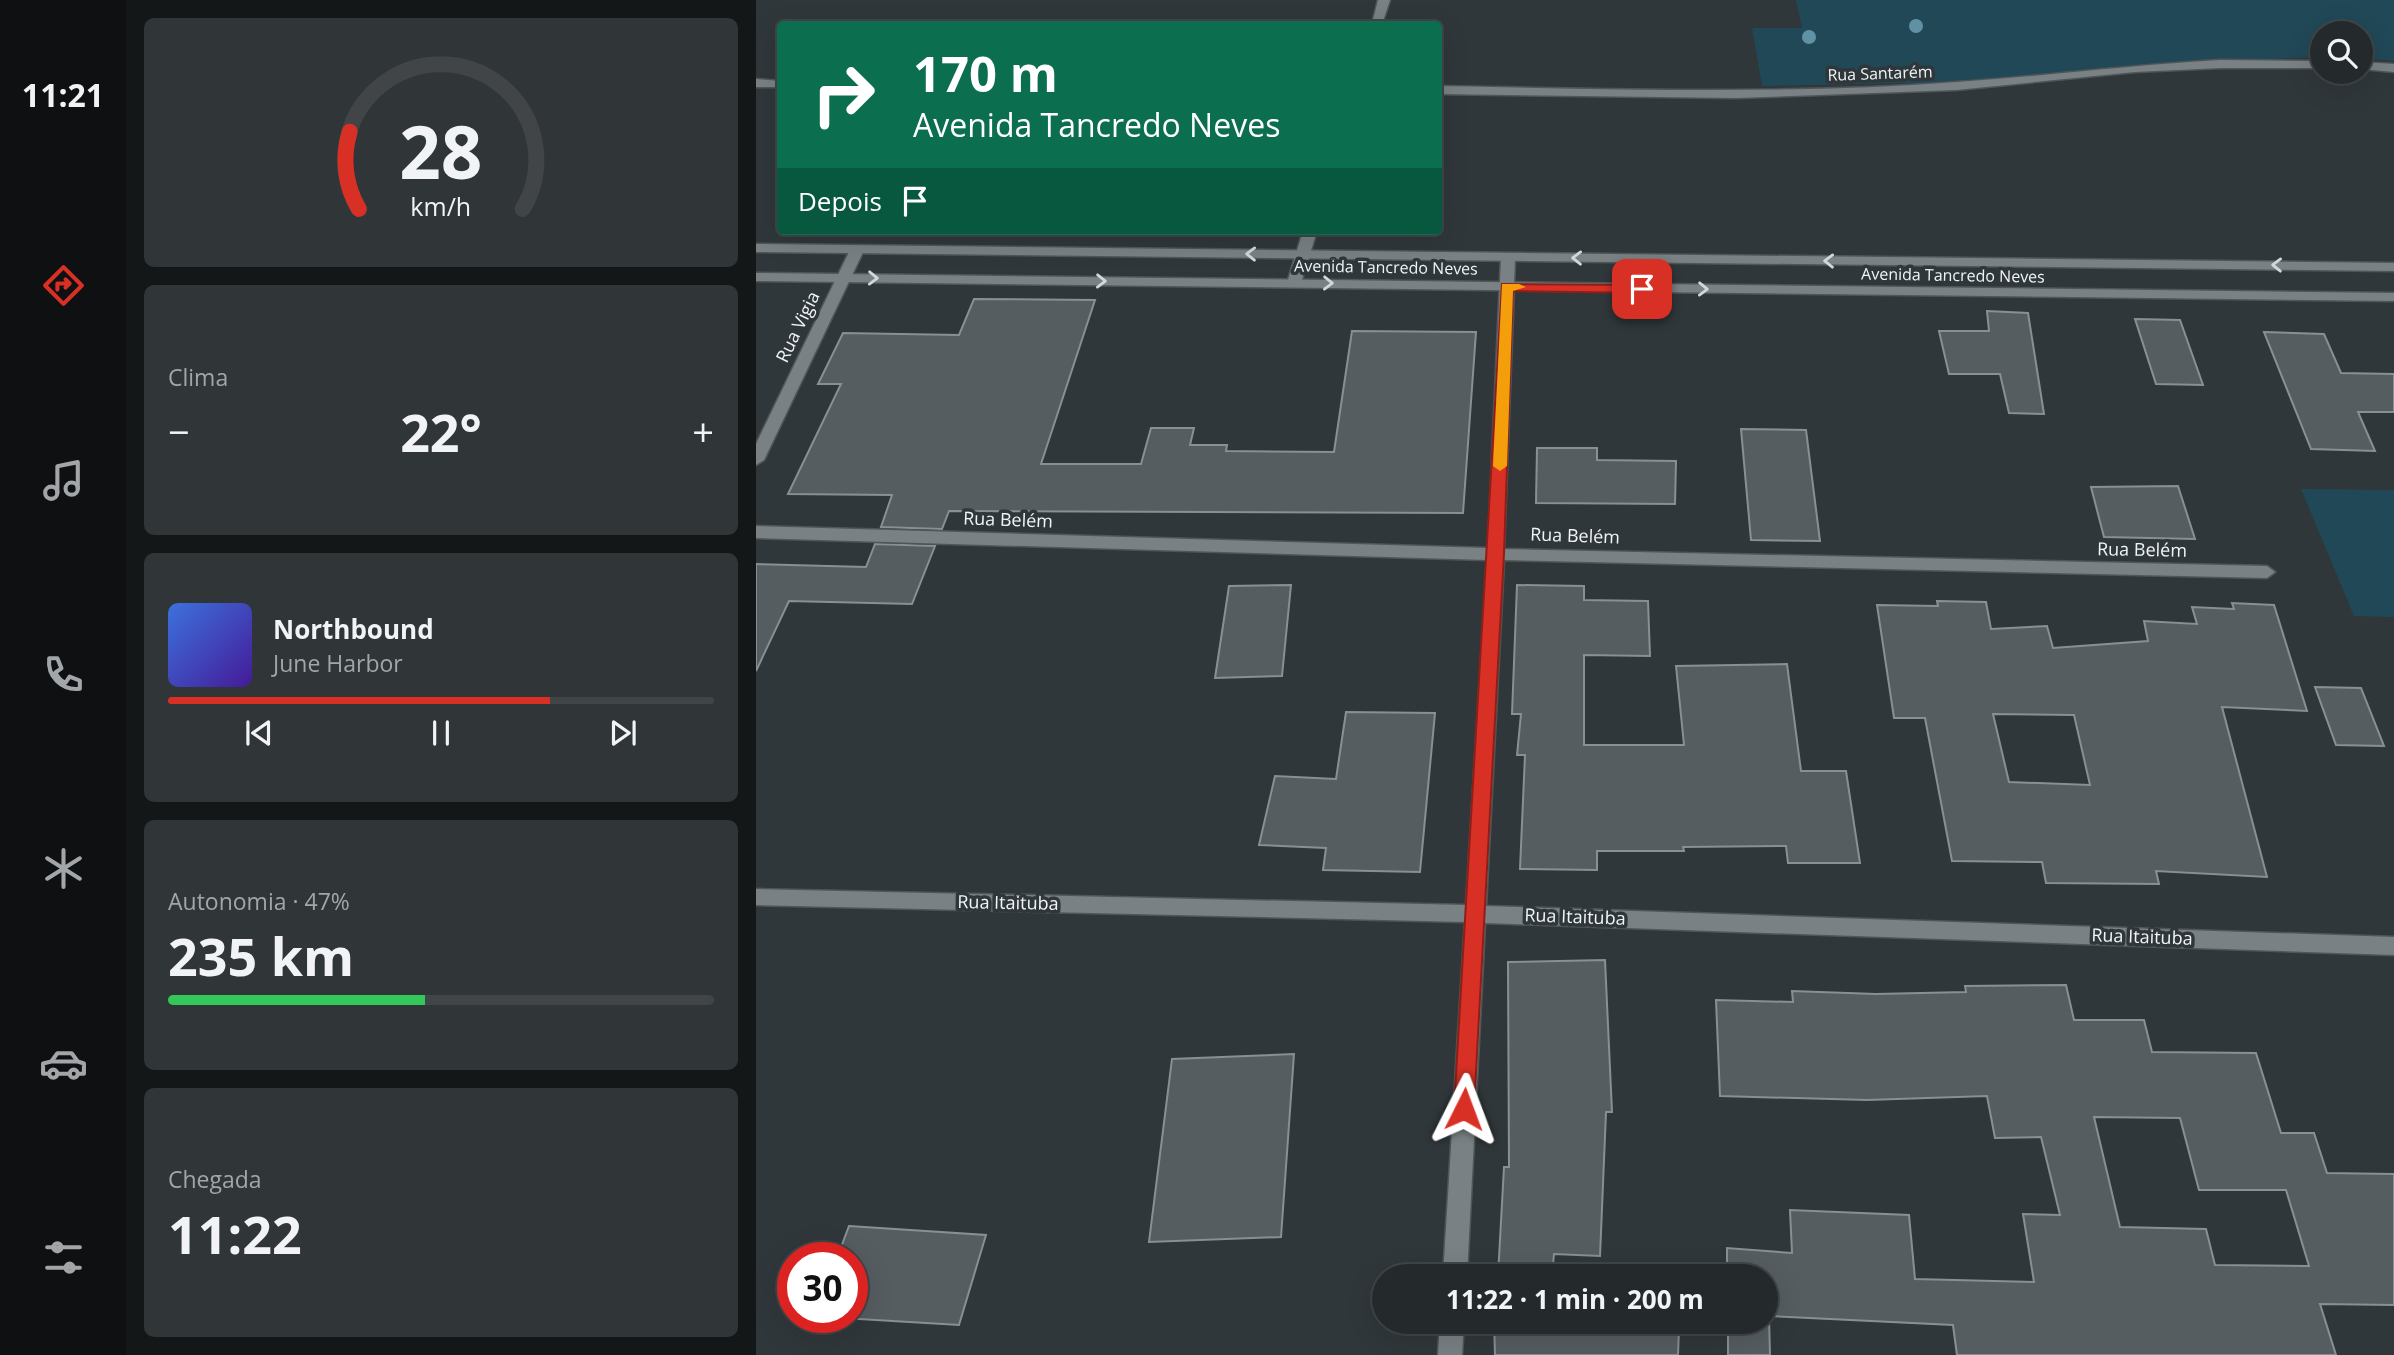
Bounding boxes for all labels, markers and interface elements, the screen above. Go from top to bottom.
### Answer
map controls [2310,21,2373,84]
button: search [2310,21,2373,84]
text: 170 m [913,40,1058,106]
icon: right [798,49,889,140]
street label: Rua Santarém [1827,60,1933,86]
text: 11:21 [22,73,104,116]
text: 28 [399,101,483,200]
text: Avenida Tancredo Neves [913,103,1280,146]
icon: arrive [896,182,934,220]
text: Depois [798,183,882,219]
text: km/h [411,189,471,223]
one-way arrow [1246,246,1256,262]
one-way arrow [1571,250,1582,266]
one-way arrow [1823,253,1834,269]
street label: Avenida Tancredo Neves [1294,254,1478,280]
one-way arrow [2271,257,2282,273]
pin [1612,259,1672,319]
icon: directions [39,261,88,310]
street label: Avenida Tancredo Neves [1861,262,2045,288]
one-way arrow [868,270,879,286]
icon: arrive [1623,270,1661,308]
one-way arrow [1095,273,1106,288]
one-way arrow [1323,275,1334,291]
one-way arrow [1697,282,1708,297]
street label: Rua Vigia [770,287,825,366]
text: Clima [168,361,228,393]
text: 22° [400,396,482,467]
text: − [168,405,190,457]
text: + [692,405,714,457]
icon: music [39,456,88,505]
street label: Rua Belém [963,505,1053,533]
street label: Rua Belém [1530,521,1620,549]
street label: Rua Belém [2097,536,2187,562]
text: Northbound [273,611,434,647]
text: June Harbor [273,647,403,679]
icon: phone [39,650,88,699]
icon: previous [240,714,278,752]
icon: pause [422,714,460,752]
icon: next [604,714,642,752]
icon: climate [39,844,88,893]
text: Autonomia · 47% [168,885,350,917]
street label: Rua Itaituba [957,889,1059,915]
street label: Rua Itaituba [1524,902,1626,930]
text: 235 km [168,920,354,991]
street label: Rua Itaituba [2091,922,2193,950]
icon: car [39,1039,88,1088]
position arrow [1427,1072,1501,1146]
text: Chegada [168,1163,262,1195]
text: 11:22 [168,1198,302,1269]
icon: filters [39,1233,88,1282]
speed limit sign: 30 [777,1242,868,1333]
text: 11:22 · 1 min · 200 m [1446,1281,1704,1317]

